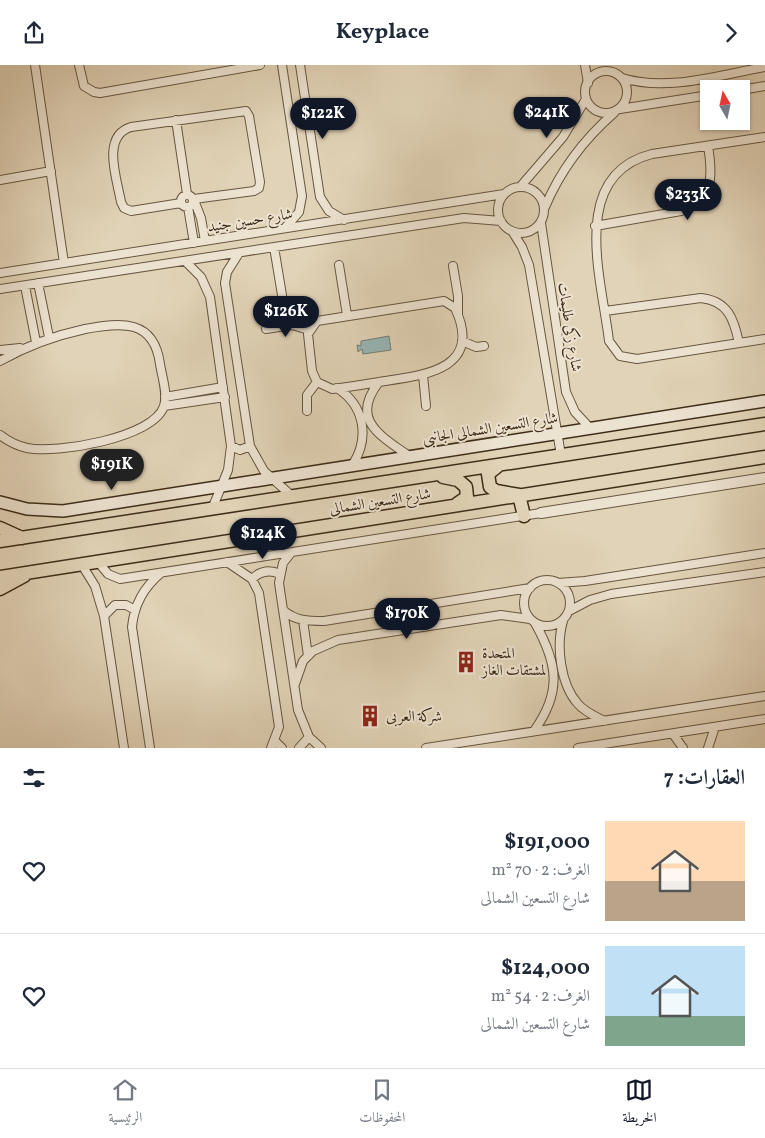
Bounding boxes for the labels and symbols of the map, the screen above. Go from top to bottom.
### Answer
north arrow [700,80,750,130]
pin: $122K [288,97,358,140]
pin: $241K [512,97,582,139]
pin: $233K [653,179,723,221]
street label: شارع حسين جنيد [206,204,295,240]
street label: شارع زكى طليمات [550,281,587,373]
pin: $126K [251,295,321,338]
street label: شارع التسعين الشمالى الجانبى [421,408,560,452]
pin: $191K [77,449,147,491]
street label: شارع التسعين الشمالى [328,484,433,522]
pin: $124K [228,517,298,560]
pin: $170K [372,597,442,640]
place label: المتحدة لمشتقات الغاز [480,644,546,682]
building icon: المتحدة لمشتقات الغاز [453,649,479,675]
building icon: شركة العربى [357,703,383,729]
place label: شركة العربى [386,707,442,728]

